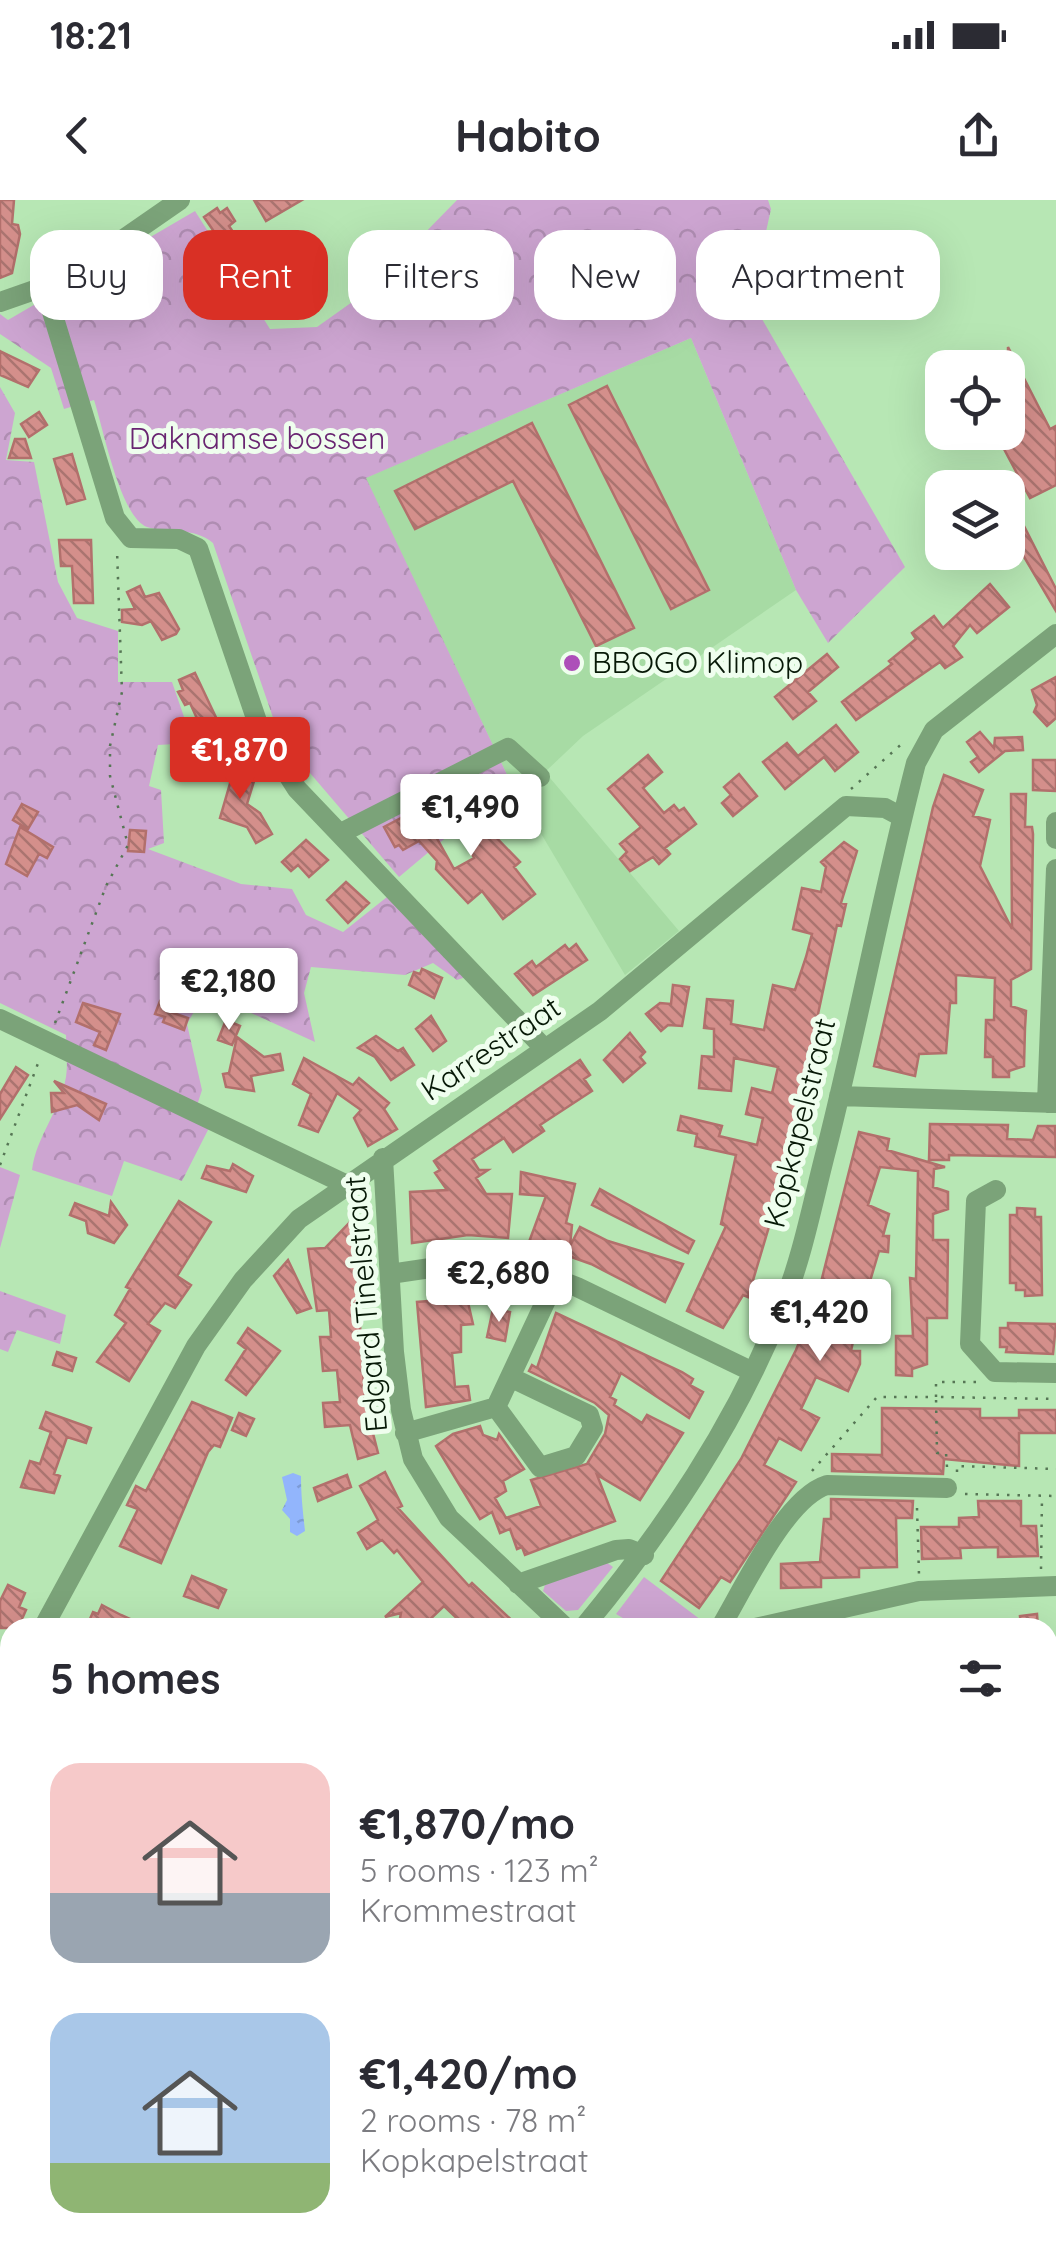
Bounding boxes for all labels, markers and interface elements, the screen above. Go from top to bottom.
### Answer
text: 18:21 [50,11,132,59]
text: Habito [455,107,601,163]
icon: back [50,108,105,163]
icon: share [951,108,1006,163]
chip: Buy [30,230,163,320]
chip: Rent [183,230,328,320]
chip: Filters [348,230,514,320]
chip: New [534,230,676,320]
chip: Apartment [696,230,940,320]
map controls [925,350,1025,570]
button: locate [925,350,1025,450]
park label: Daknamse bossen [129,419,385,457]
button: layers [925,470,1025,570]
place label: BBOGO Klimop [592,643,803,681]
marker: BBOGO Klimop [561,652,583,674]
pin: €1,870 [159,717,321,802]
text: €1,870 [192,729,288,769]
pin: €1,490 [390,774,552,859]
text: €1,490 [422,786,520,826]
pin: €2,180 [148,948,310,1033]
text: €2,180 [182,960,276,1000]
street label: Karrestraat [413,988,567,1109]
street label: Kopkapelstraat [755,1014,843,1231]
street label: Edgard Tinelstraat [335,1174,395,1434]
pin: €2,680 [418,1240,580,1325]
text: €2,680 [448,1252,550,1292]
pin: €1,420 [739,1279,901,1364]
text: €1,420 [771,1291,869,1331]
icon: filters [953,1651,1008,1706]
text: 5 homes [50,1652,221,1705]
text: €1,870/mo [360,1797,575,1850]
icon: home [130,1803,250,1923]
text: 5 rooms · 123 m² [360,1850,599,1890]
text: Krommestraat [360,1890,576,1930]
text: €1,420/mo [360,2047,577,2100]
icon: home [130,2053,250,2173]
text: 2 rooms · 78 m² [360,2100,586,2140]
text: Kopkapelstraat [360,2140,589,2180]

